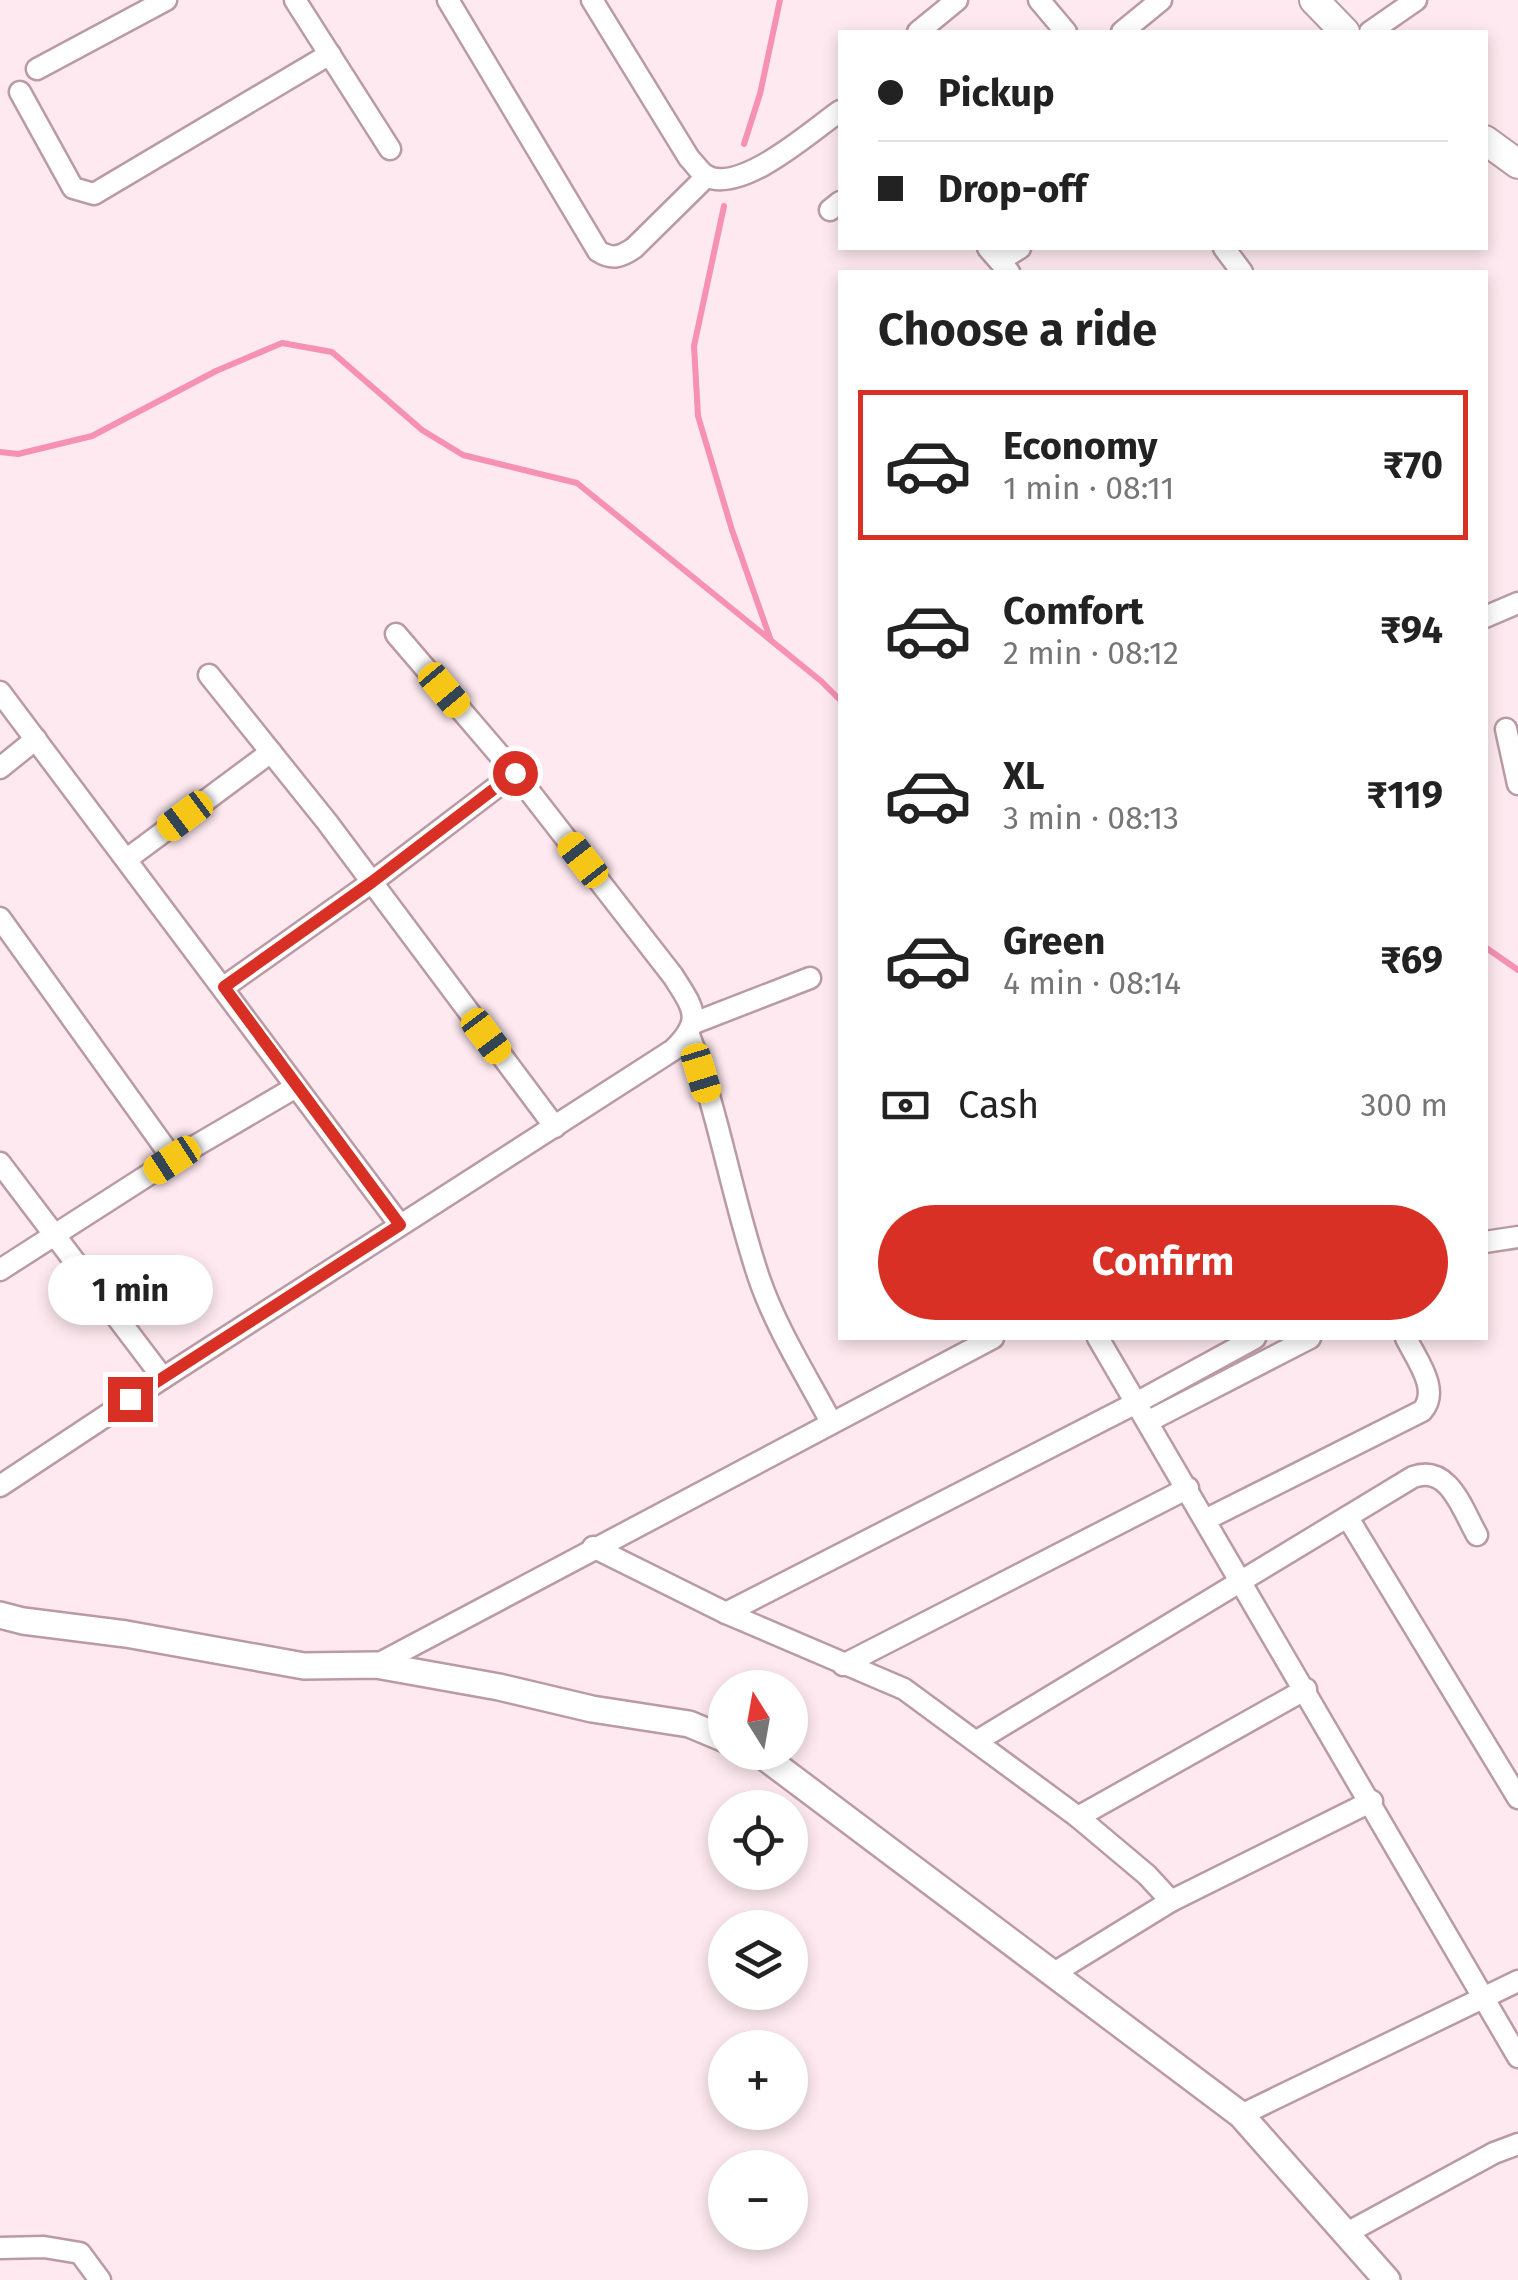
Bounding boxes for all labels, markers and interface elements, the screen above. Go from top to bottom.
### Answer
text: Pickup [938,70,1055,116]
text: Drop-off [938,166,1086,212]
text: Choose a ride [878,303,1157,357]
icon: car [883,420,973,510]
text: Economy [1003,423,1158,469]
text: ₹70 [1383,442,1443,488]
text: 1 min · 08:11 [1003,469,1174,507]
icon: car [883,585,973,675]
text: Comfort [1003,588,1144,634]
text: ₹94 [1380,607,1443,653]
text: 2 min · 08:12 [1003,634,1179,672]
car [413,657,475,723]
icon: car [883,750,973,840]
route start [493,751,538,796]
text: XL [1003,753,1045,799]
text: ₹119 [1367,772,1443,818]
car [152,786,218,846]
text: 3 min · 08:13 [1003,799,1179,837]
car [553,827,613,893]
icon: car [883,915,973,1005]
text: Green [1003,918,1106,964]
text: ₹69 [1380,937,1443,983]
text: 4 min · 08:14 [1003,964,1181,1002]
car [456,1003,516,1069]
car [678,1040,724,1106]
icon: cash [878,1078,933,1133]
text: Cash [958,1082,1039,1128]
text: 300 m [1360,1086,1448,1124]
car [139,1131,205,1189]
button: Confirm [878,1205,1448,1320]
callout: 1 min [48,1254,212,1324]
text: 1 min [92,1271,169,1309]
route end [108,1377,153,1422]
north arrow [708,1670,808,1770]
map controls [708,1670,808,2250]
button: locate [708,1790,808,1890]
button: layers [708,1910,808,2010]
button: + [708,2030,808,2130]
button: − [708,2150,808,2250]

